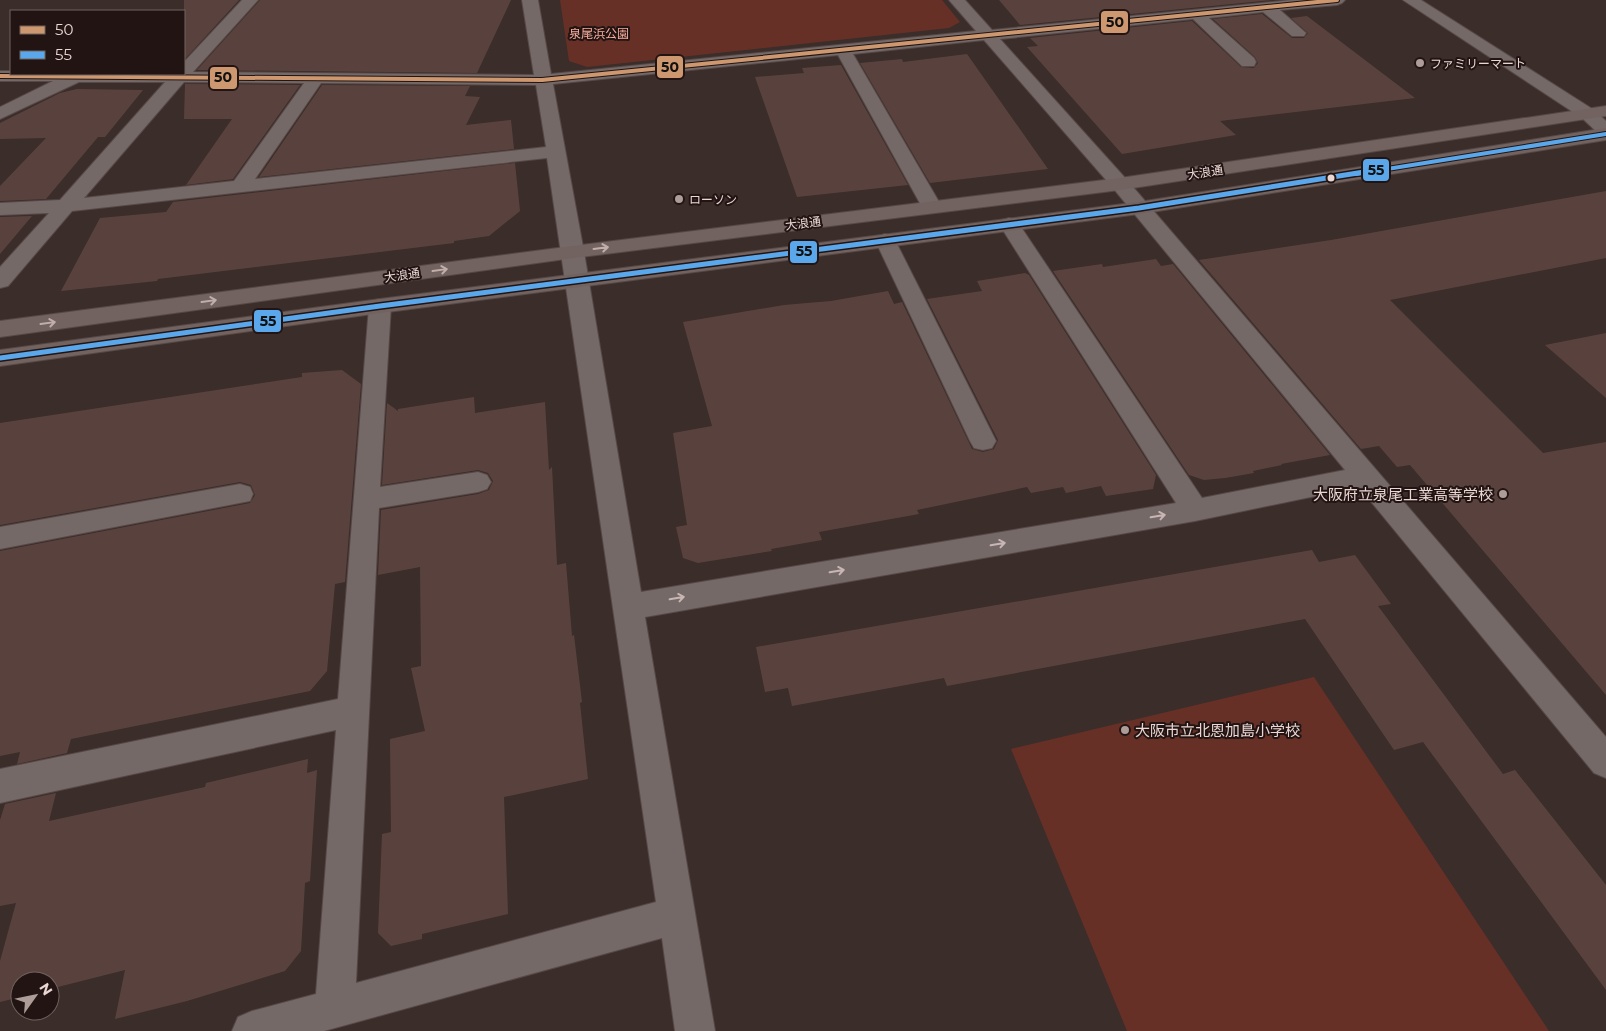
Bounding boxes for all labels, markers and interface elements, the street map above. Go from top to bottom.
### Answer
legend [10,10,185,75]
line badge: 50 [1100,10,1129,34]
text: 50 [1106,13,1124,31]
text: 50 [55,20,73,39]
park label: 泉尾浜公園 [569,26,629,41]
text: 55 [55,45,72,64]
line badge: 50 [656,55,684,79]
place label: ファミリーマート [1430,56,1526,71]
marker: ファミリーマート [1414,57,1426,69]
text: 50 [661,58,679,76]
line badge: 50 [209,66,238,90]
text: 50 [214,68,232,86]
line badge: 55 [1362,158,1390,182]
text: 55 [1368,161,1384,179]
street label: 大浪通 [1186,162,1224,182]
unlabelled marker [1326,173,1336,183]
place label: ローソン [689,192,737,207]
marker: ローソン [673,193,685,205]
street label: 大浪通 [784,213,822,233]
line badge: 55 [789,240,818,264]
text: 55 [796,242,812,260]
one-way arrow [593,243,609,253]
street label: 大浪通 [383,265,421,285]
one-way arrow [431,265,447,275]
one-way arrow [201,296,217,306]
line badge: 55 [253,309,282,333]
text: 55 [260,312,276,330]
one-way arrow [40,317,56,327]
place label: 大阪府立泉尾工業高等学校 [1313,485,1493,504]
marker: 大阪府立泉尾工業高等学校 [1497,488,1509,500]
one-way arrow [1149,511,1165,521]
one-way arrow [989,538,1005,548]
one-way arrow [829,566,845,576]
one-way arrow [669,593,685,603]
place label: 大阪市立北恩加島小学校 [1135,721,1300,740]
marker: 大阪市立北恩加島小学校 [1119,724,1131,736]
north arrow [10,971,60,1021]
text: N [35,979,57,999]

